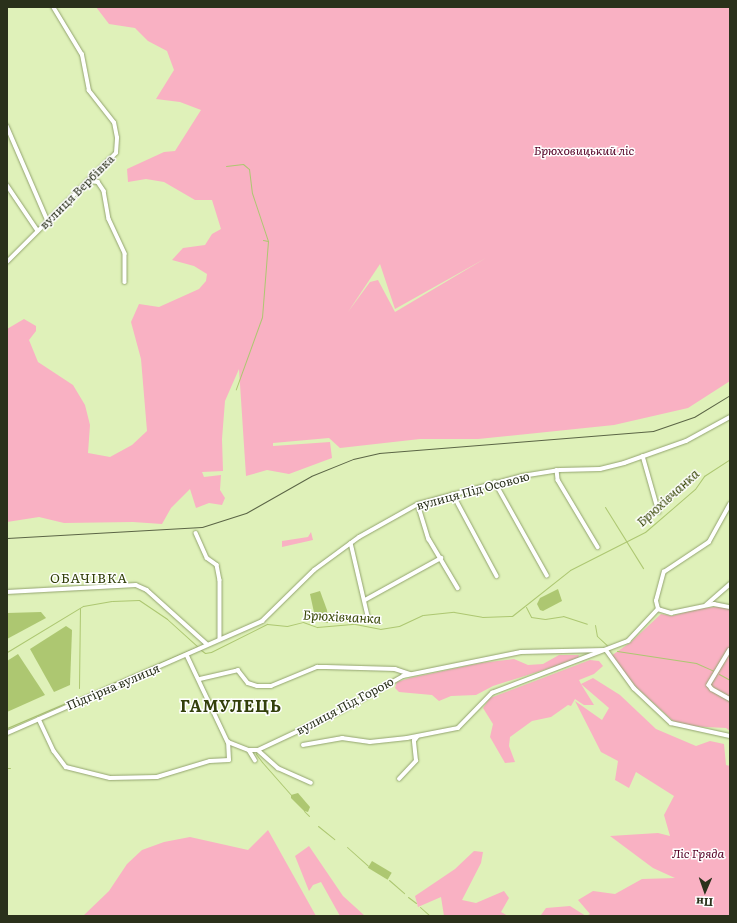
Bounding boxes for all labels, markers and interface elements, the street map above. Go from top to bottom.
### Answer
park label: Брюховицький ліс [534,144,634,158]
street label: вулиця Вербівка [37,152,117,232]
water label: Брюхівчанка [634,466,702,530]
street label: вулиця Під Осовою [415,469,531,513]
district label: ОБАЧІВКА [50,570,128,586]
water label: Брюхівчанка [302,607,382,627]
street label: Підгірна вулиця [64,661,162,713]
street label: вулиця Під Горою [294,674,396,738]
district label: ГАМУЛЕЦЬ [180,695,282,715]
park label: Ліс Гряда [672,847,724,861]
north arrow [685,871,725,911]
text: Пн [696,895,713,911]

